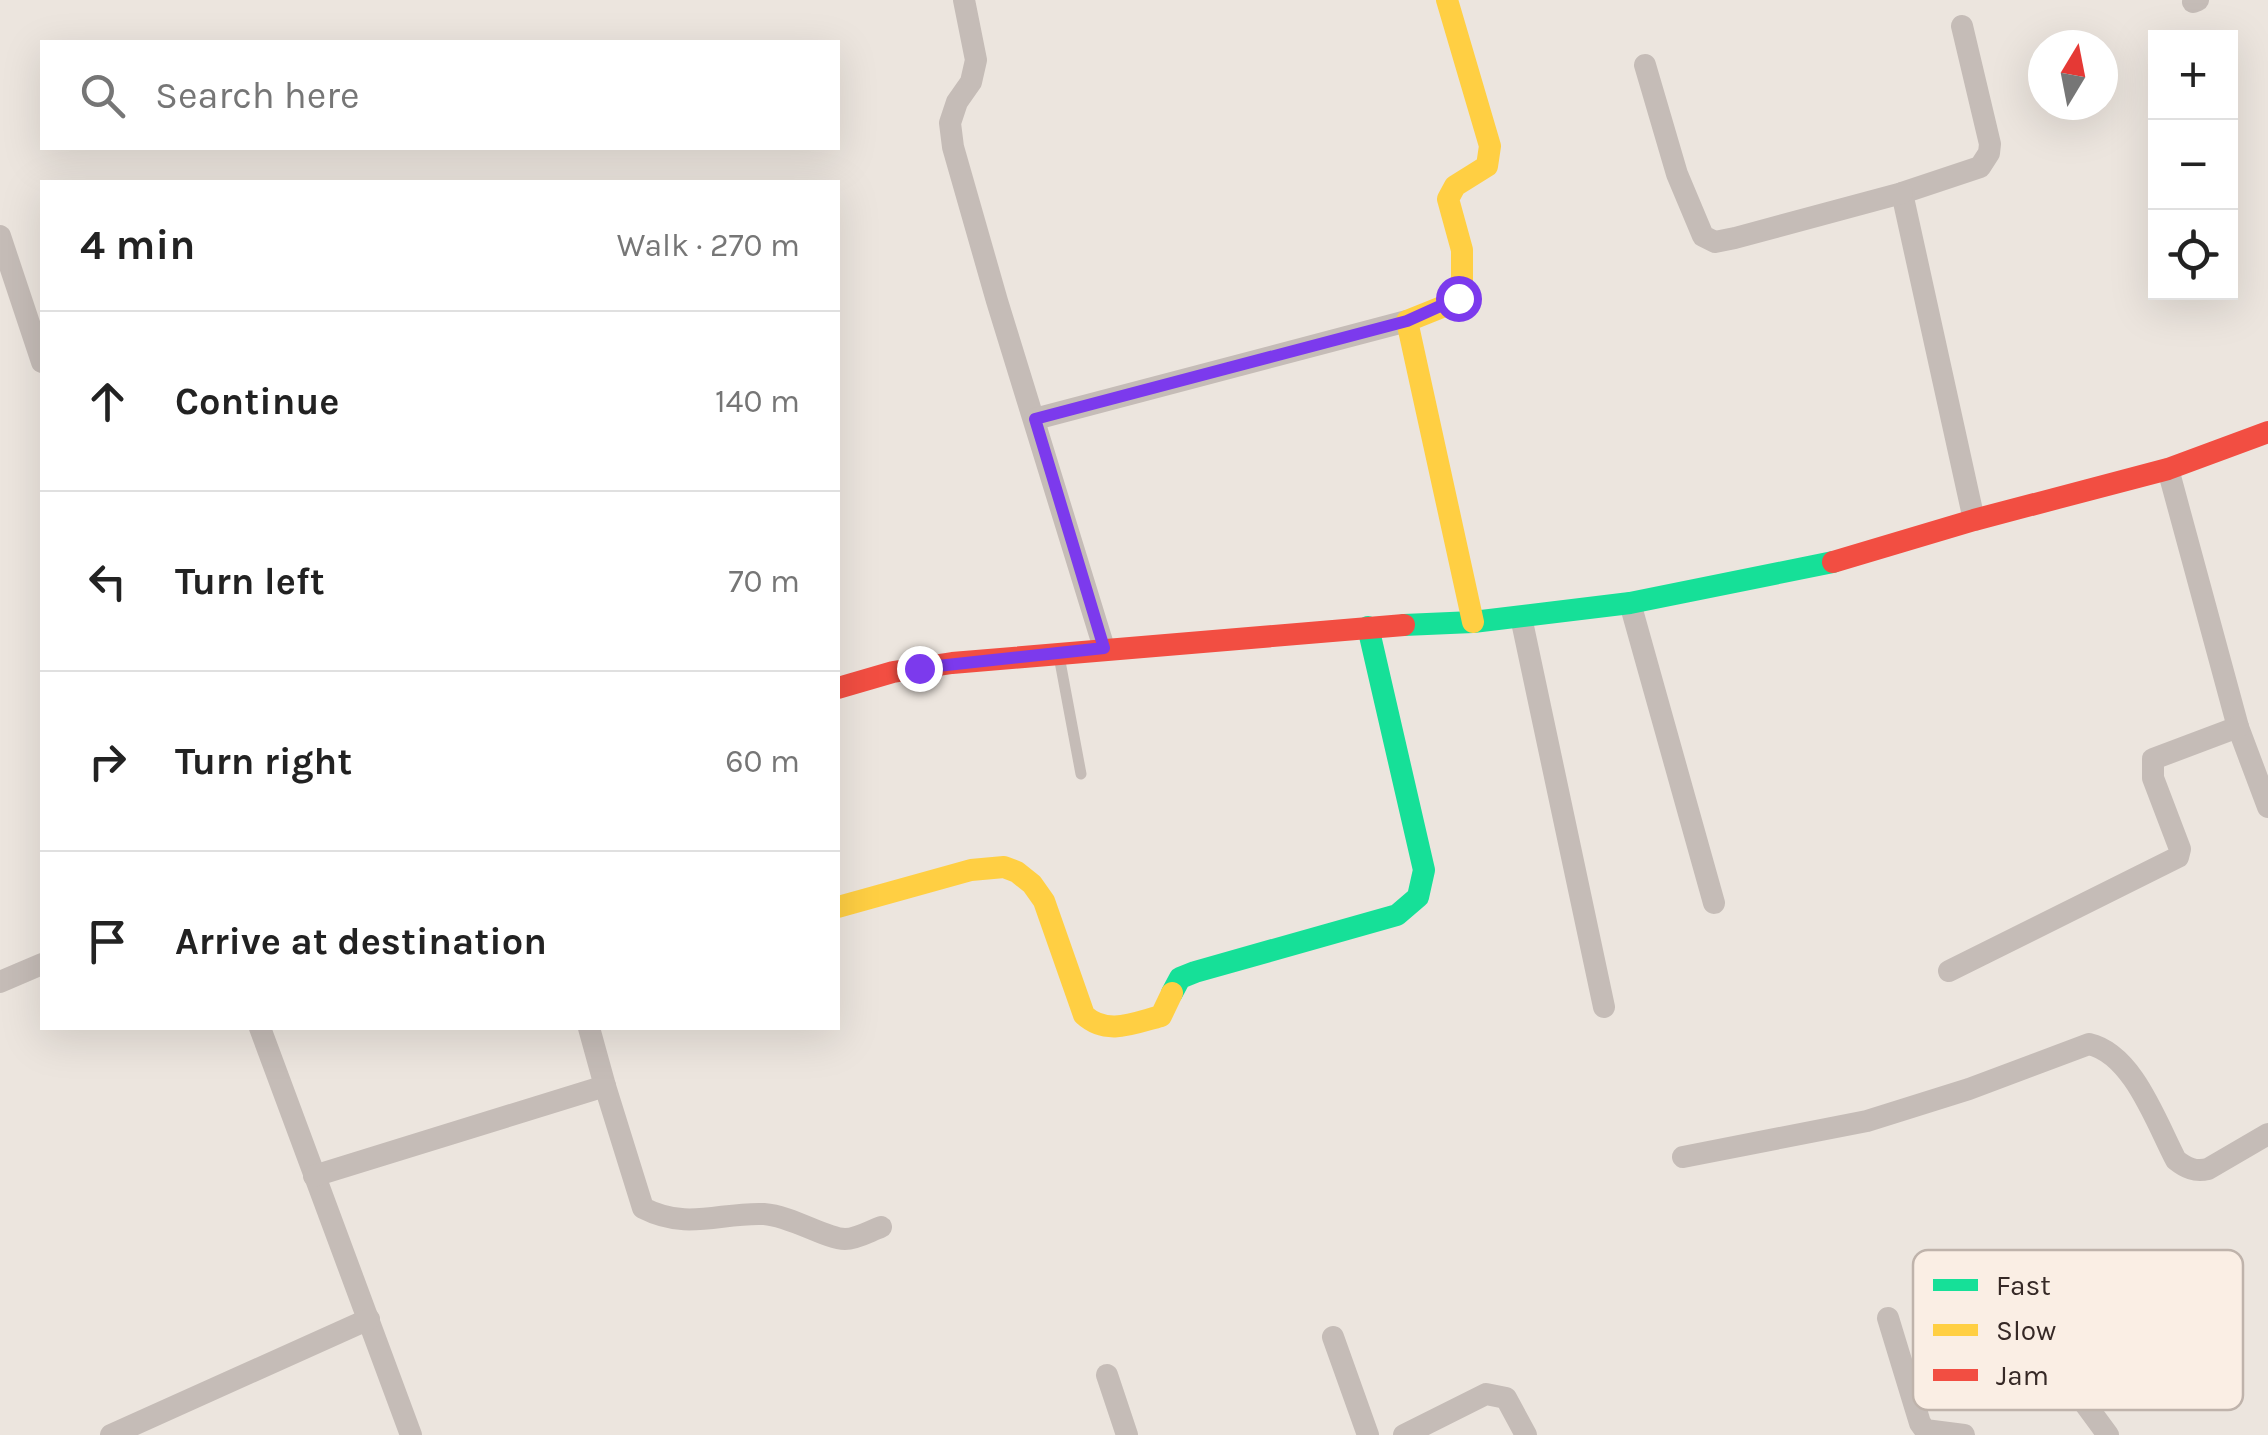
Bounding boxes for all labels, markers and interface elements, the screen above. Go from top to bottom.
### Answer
north arrow [2028,30,2118,120]
map controls [2148,30,2238,300]
button: + [2148,30,2238,120]
search box [40,40,840,150]
icon: search [75,68,130,123]
text: Search here [155,73,359,118]
button: − [2148,120,2238,210]
button: locate [2148,210,2238,300]
text: 4 min [80,220,195,270]
text: Walk · 270 m [617,227,800,264]
route start [1436,276,1482,322]
icon: ahead [80,374,135,429]
text: Continue [175,379,339,424]
text: 140 m [715,383,800,420]
icon: left [80,554,135,609]
text: Turn left [175,559,325,604]
text: 70 m [728,563,800,600]
route end [897,646,943,692]
icon: right [80,734,135,789]
text: Turn right [175,739,352,784]
text: 60 m [725,743,800,780]
icon: arrive [80,914,135,969]
text: Arrive at destination [175,919,547,964]
legend [1913,1250,2243,1410]
text: Fast [1996,1269,2051,1302]
text: Slow [1996,1314,2056,1347]
text: Jam [1996,1359,2049,1392]

